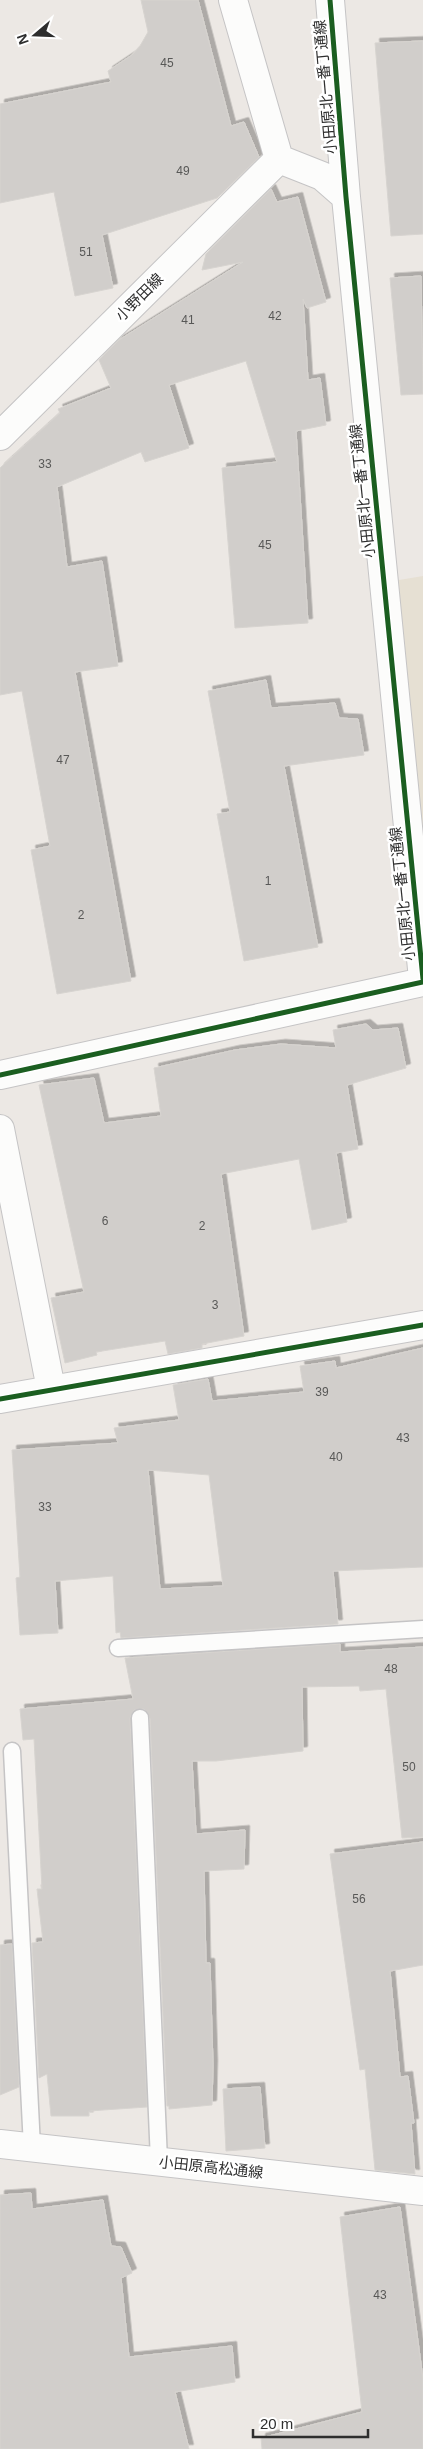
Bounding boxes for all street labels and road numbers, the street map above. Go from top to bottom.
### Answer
street label: 小田原北一番丁通線 [311,19,339,155]
street label: 小野田線 [112,270,166,324]
street label: 小田原北一番丁通線 [346,423,378,559]
street label: 小田原北一番丁通線 [386,826,418,962]
street label: 小田原高松通線 [158,2153,264,2181]

